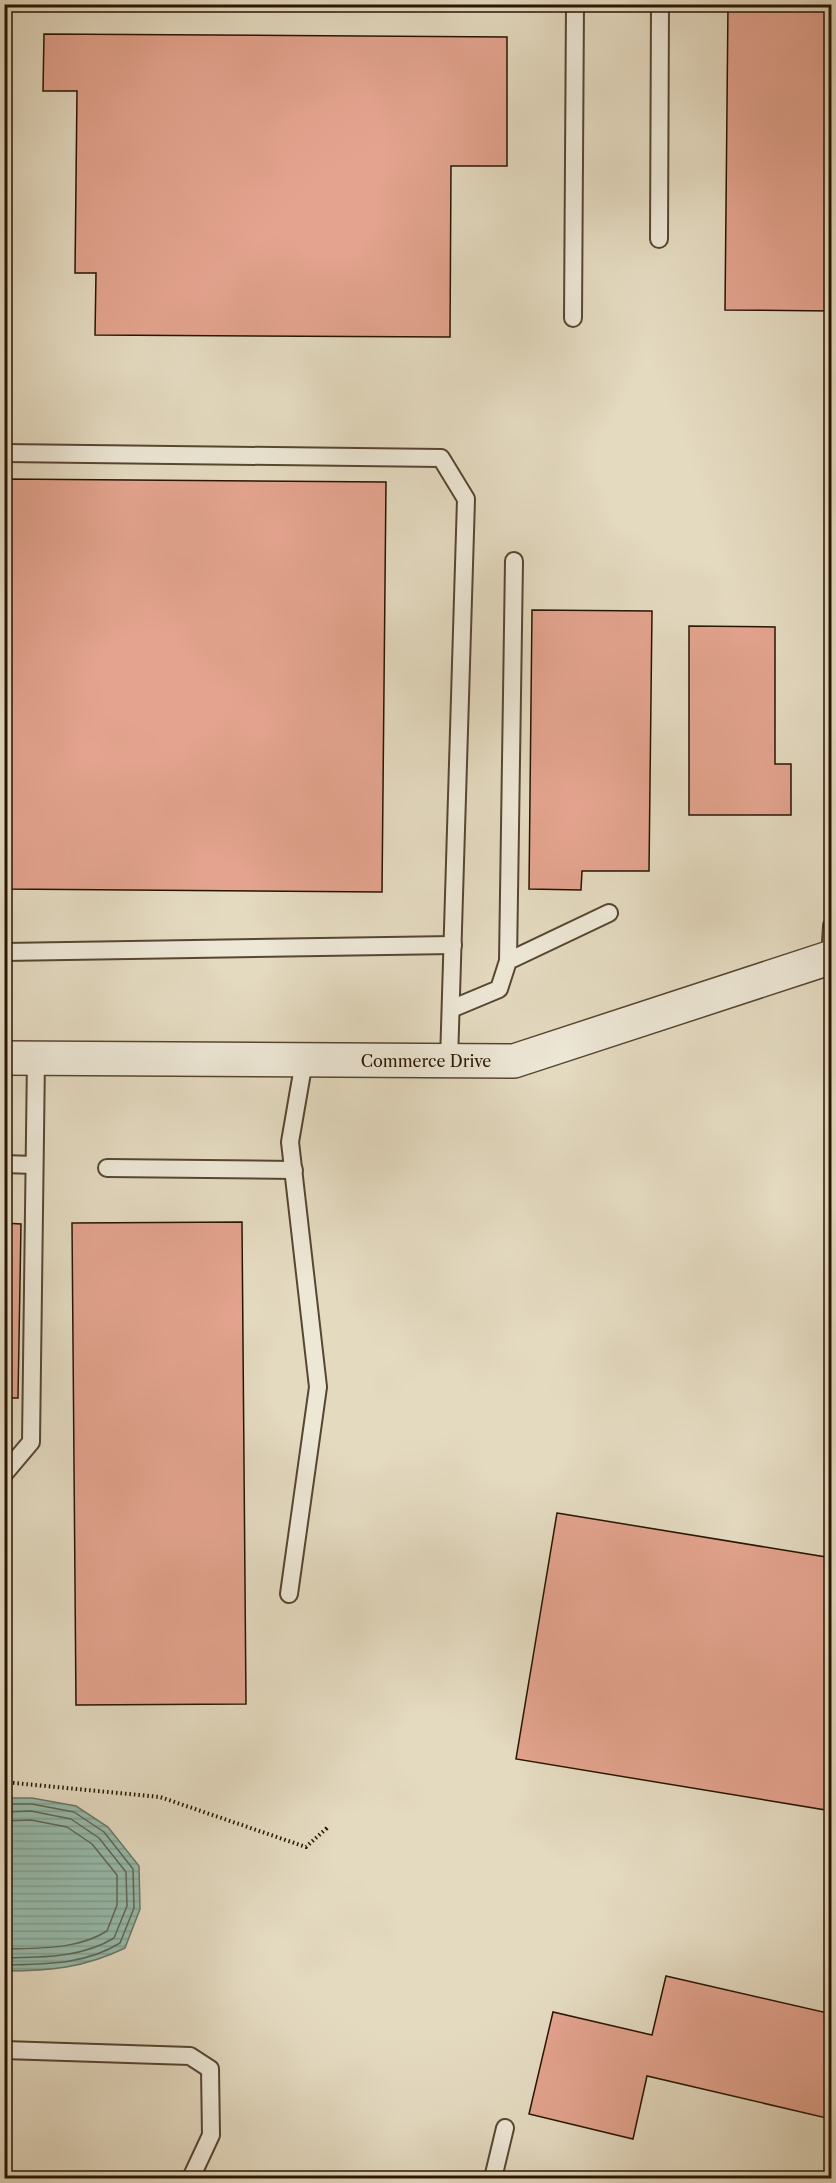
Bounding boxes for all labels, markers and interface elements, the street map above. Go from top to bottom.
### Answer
street label: Commerce Drive [361,1051,491,1071]

